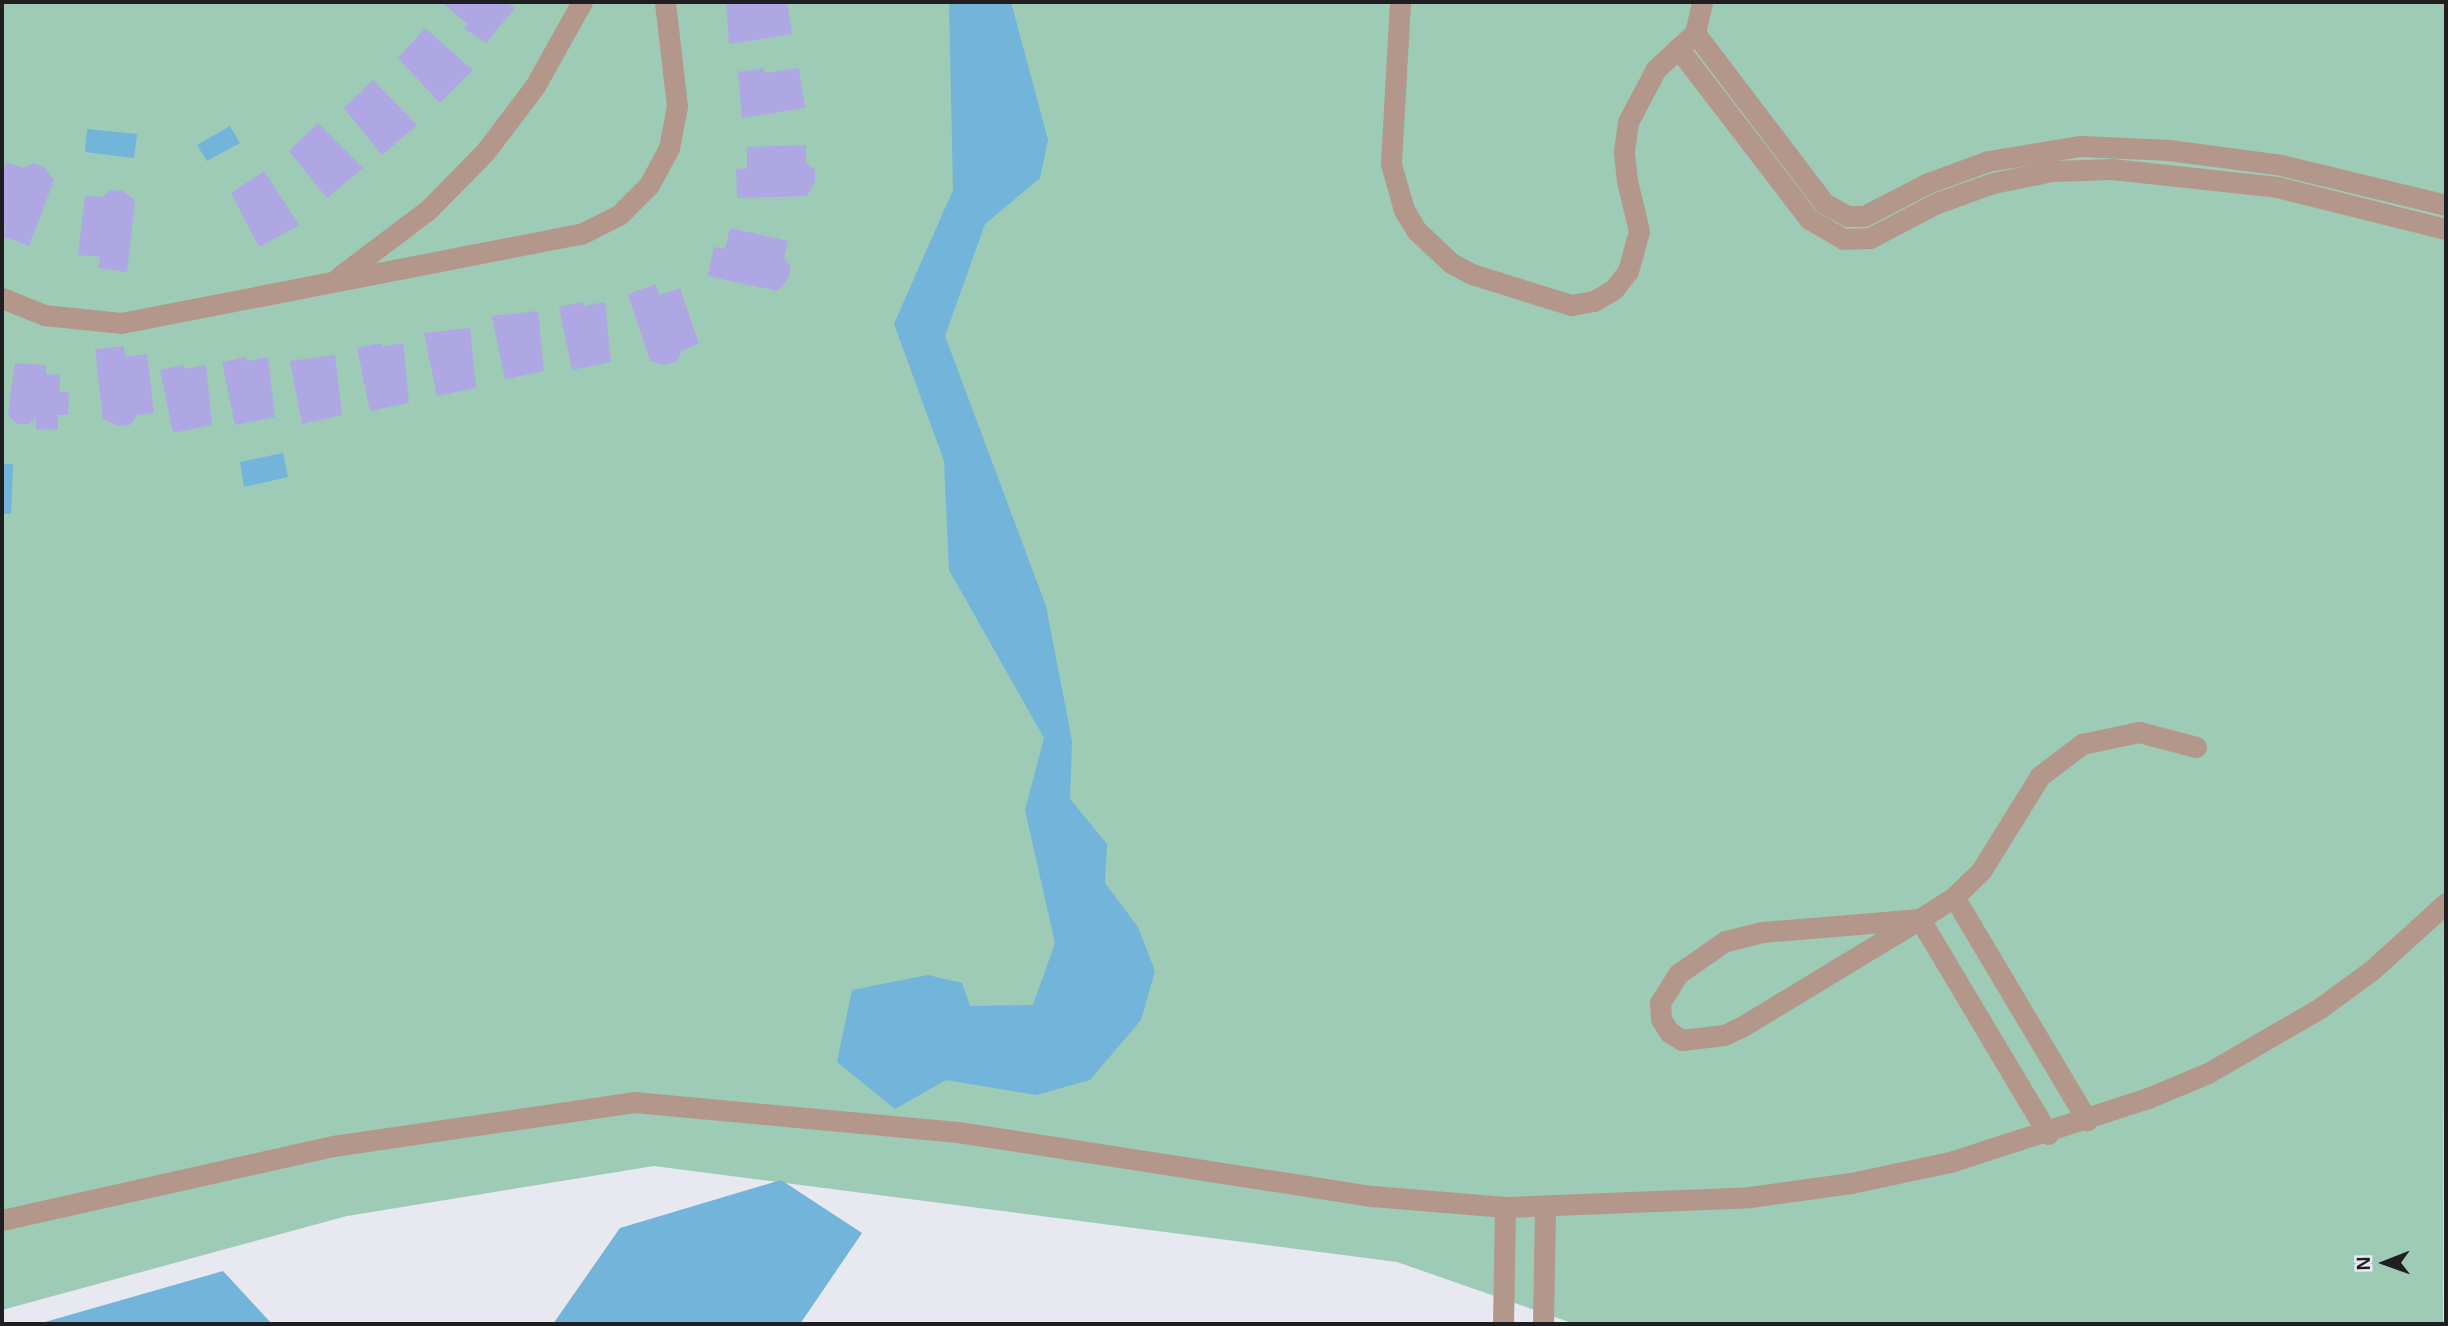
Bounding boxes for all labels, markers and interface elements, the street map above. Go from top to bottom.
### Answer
north arrow [2350,1228,2420,1298]
text: N [2353,1256,2374,1270]

